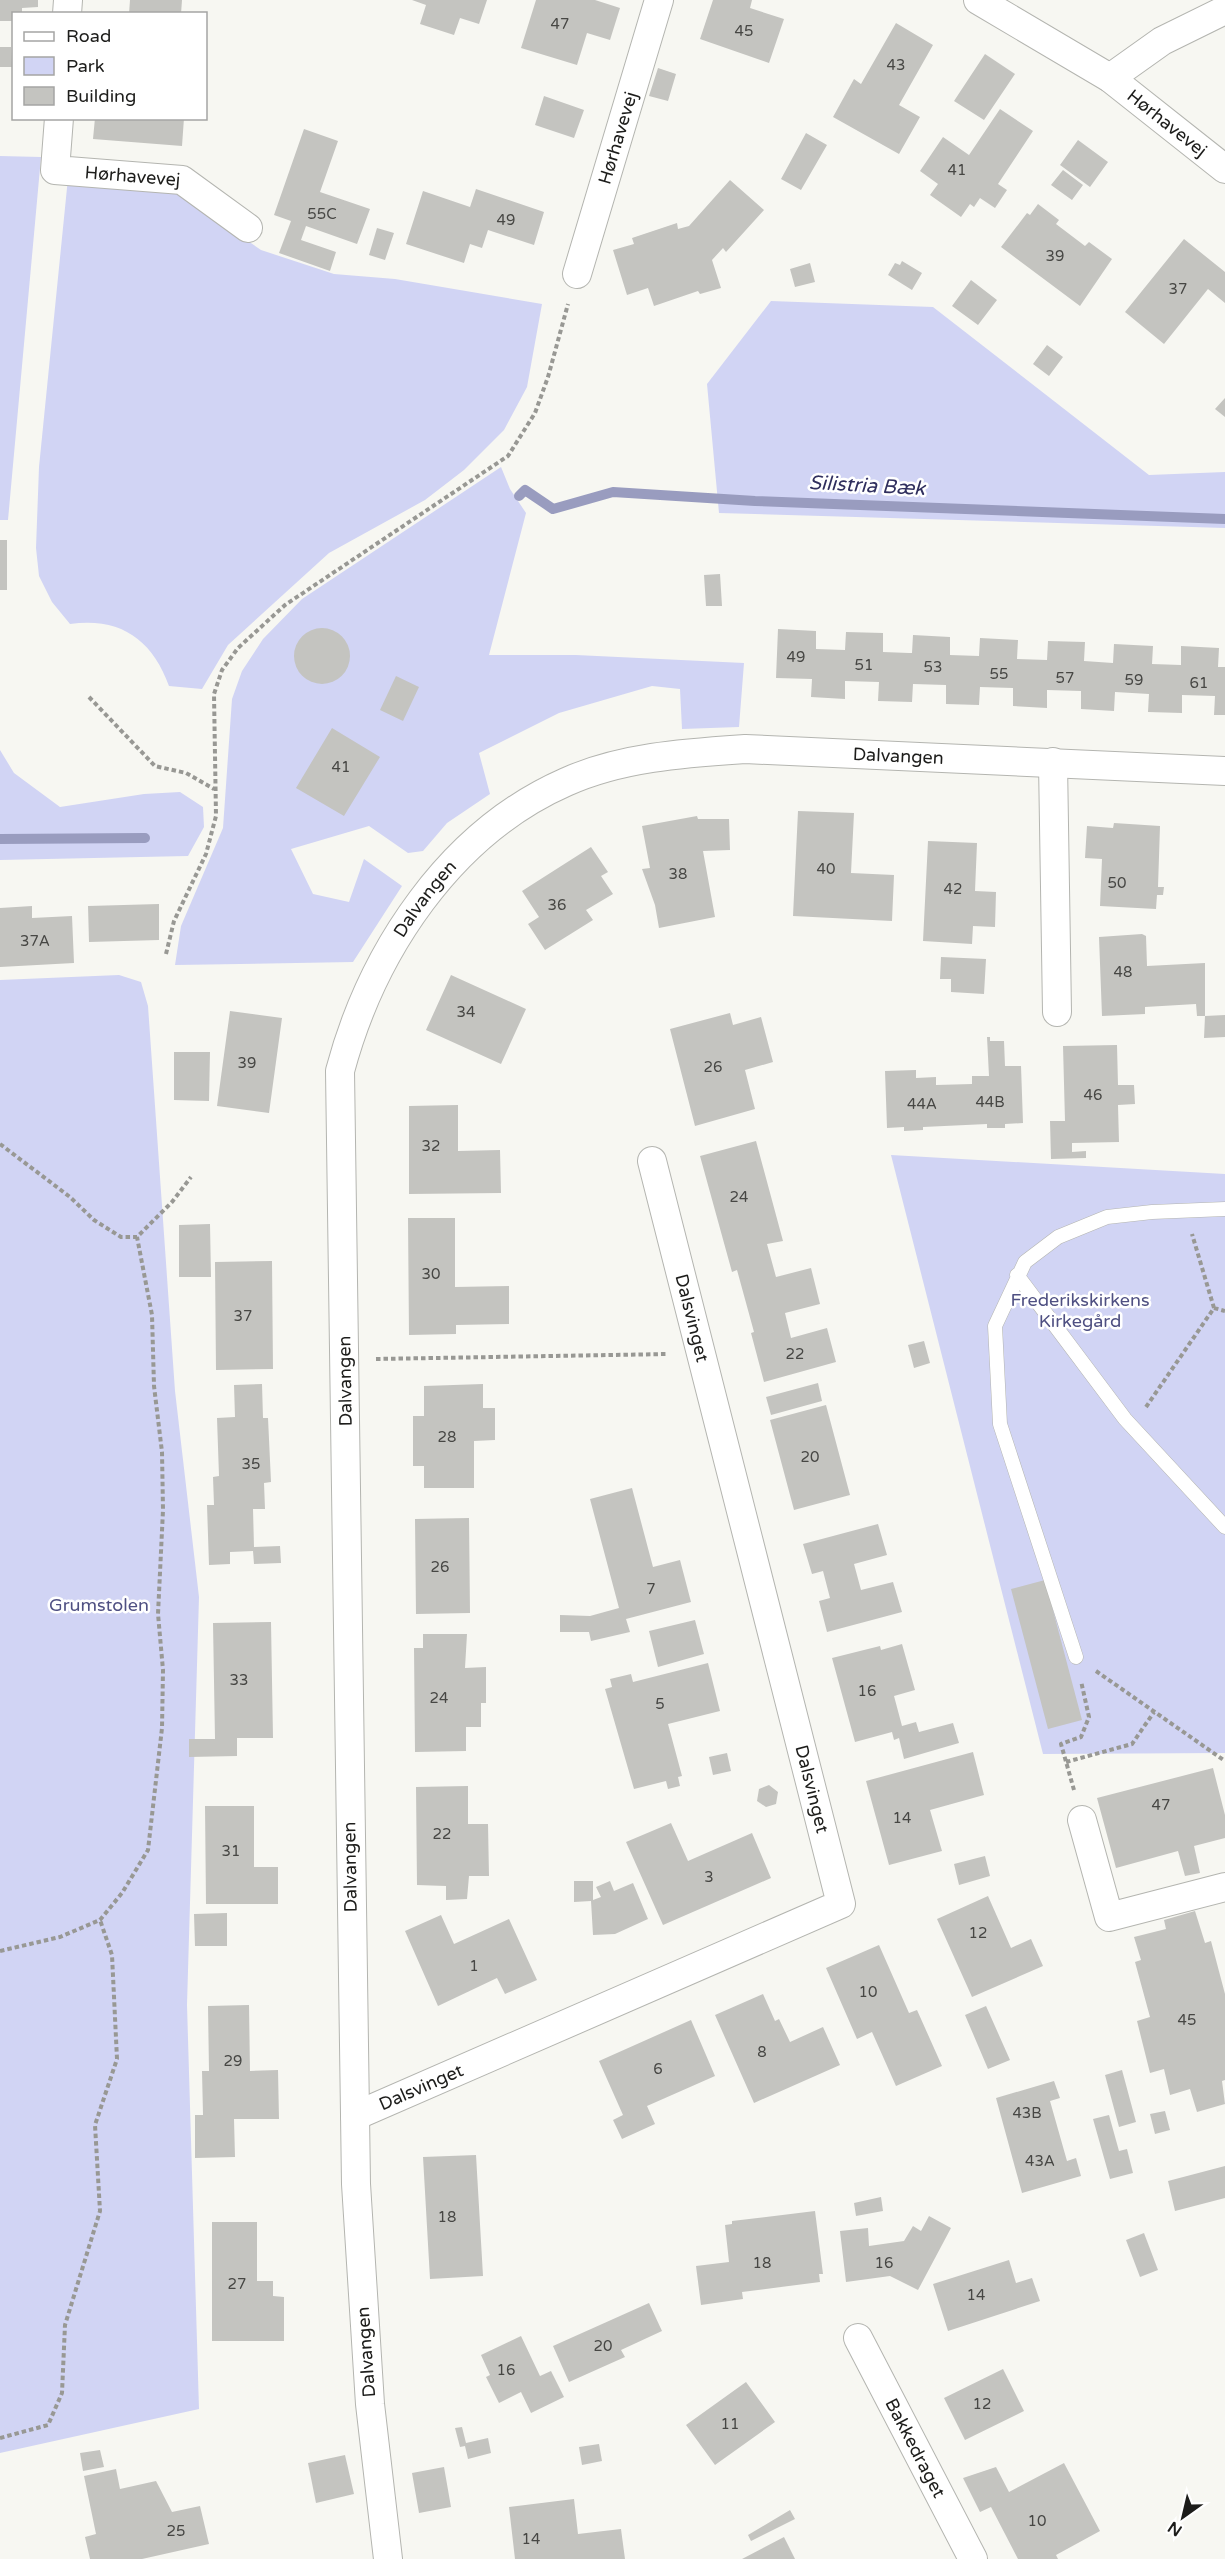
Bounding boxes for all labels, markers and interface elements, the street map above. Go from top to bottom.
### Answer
legend [12,12,207,120]
house number: 47 [551,15,569,33]
house number: 45 [735,22,753,40]
text: Road [66,25,111,47]
text: Park [66,55,105,77]
house number: 43 [887,56,905,74]
text: Building [66,85,136,107]
street label: Hørhavevej [1123,85,1211,161]
street label: Hørhavevej [593,89,642,187]
street label: Hørhavevej [84,161,181,191]
house number: 41 [948,161,966,179]
house number: 55C [307,205,337,223]
house number: 49 [497,211,515,229]
house number: 39 [1046,247,1064,265]
house number: 37 [1169,280,1187,298]
water label: Silistria Bæk [808,471,928,501]
house number: 49 [787,648,805,666]
house number: 51 [855,656,873,674]
house number: 53 [924,658,942,676]
house number: 55 [990,665,1008,683]
house number: 57 [1056,669,1074,687]
house number: 59 [1125,671,1143,689]
house number: 61 [1190,674,1208,692]
street label: Dalvangen [852,743,944,769]
house number: 41 [332,758,350,776]
street label: Dalvangen [389,856,461,941]
house number: 40 [817,860,835,878]
house number: 38 [669,865,687,883]
house number: 50 [1108,874,1126,892]
house number: 42 [944,880,962,898]
house number: 36 [548,896,566,914]
house number: 37A [20,932,50,950]
house number: 48 [1114,963,1132,981]
house number: 34 [457,1003,475,1021]
house number: 39 [238,1054,256,1072]
house number: 26 [704,1058,722,1076]
house number: 46 [1084,1086,1102,1104]
house number: 44B [975,1093,1005,1111]
house number: 44A [907,1095,937,1113]
house number: 32 [422,1137,440,1155]
house number: 24 [730,1188,748,1206]
house number: 30 [422,1265,440,1283]
street label: Dalsvinget [670,1272,714,1364]
park label: Frederikskirkens Kirkegård [1010,1289,1150,1332]
house number: 37 [234,1307,252,1325]
street label: Dalvangen [333,1335,357,1427]
house number: 22 [786,1345,804,1363]
house number: 28 [438,1428,456,1446]
house number: 20 [801,1448,819,1466]
house number: 35 [242,1455,260,1473]
house number: 26 [431,1558,449,1576]
house number: 7 [646,1580,656,1598]
park label: Grumstolen [49,1594,149,1616]
house number: 33 [230,1671,248,1689]
house number: 16 [858,1682,876,1700]
house number: 24 [430,1689,448,1707]
house number: 5 [655,1695,665,1713]
street label: Dalsvinget [790,1743,834,1835]
house number: 47 [1152,1796,1170,1814]
house number: 14 [893,1809,911,1827]
street label: Dalvangen [338,1821,362,1913]
house number: 22 [433,1825,451,1843]
house number: 31 [222,1842,240,1860]
house number: 3 [704,1868,714,1886]
house number: 12 [969,1924,987,1942]
house number: 1 [469,1957,479,1975]
house number: 10 [859,1983,877,2001]
house number: 45 [1178,2011,1196,2029]
house number: 8 [757,2043,767,2061]
house number: 29 [224,2052,242,2070]
street label: Dalsvinget [375,2059,467,2115]
house number: 6 [653,2060,663,2078]
house number: 43B [1012,2104,1042,2122]
house number: 43A [1025,2152,1055,2170]
house number: 18 [438,2208,456,2226]
house number: 18 [753,2254,771,2272]
house number: 16 [875,2254,893,2272]
house number: 27 [228,2275,246,2293]
house number: 14 [967,2286,985,2304]
street label: Dalvangen [352,2306,380,2398]
house number: 20 [594,2337,612,2355]
house number: 16 [497,2361,515,2379]
street label: Bakkedraget [880,2395,950,2502]
house number: 12 [973,2395,991,2413]
house number: 11 [721,2415,739,2433]
north arrow [1153,2487,1213,2547]
house number: 10 [1028,2512,1046,2530]
text: N [1164,2517,1186,2540]
house number: 25 [167,2522,185,2540]
house number: 14 [522,2530,540,2548]

